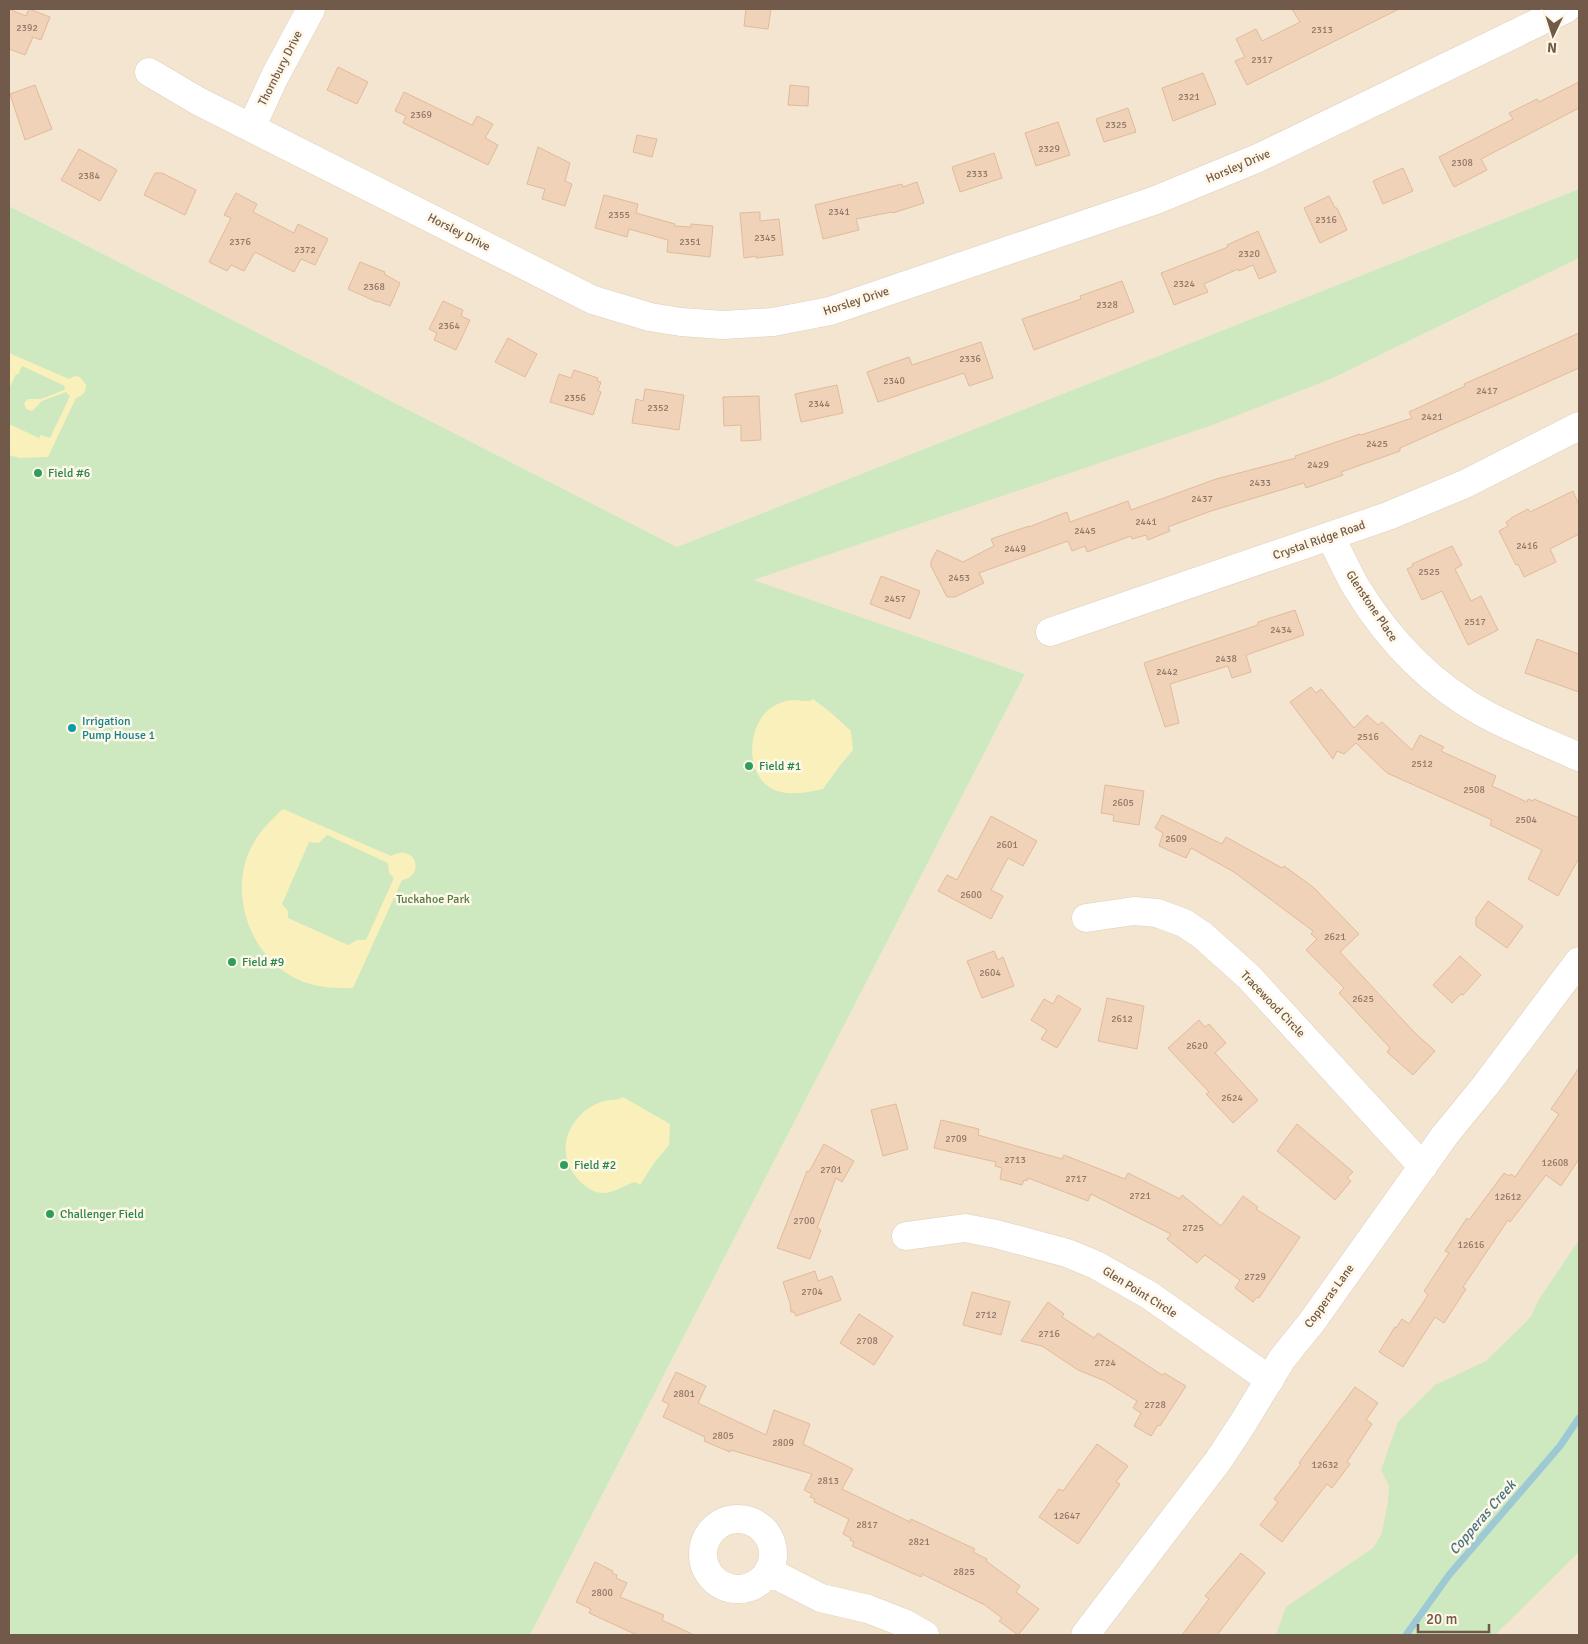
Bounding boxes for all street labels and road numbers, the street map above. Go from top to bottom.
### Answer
street label: Thornbury Drive [255,28,306,108]
street label: Horsley Drive [1204,146,1273,187]
street label: Horsley Drive [425,210,493,255]
street label: Horsley Drive [821,284,891,319]
street label: Crystal Ridge Road [1271,518,1367,563]
street label: Glenstone Place [1342,568,1401,645]
street label: Tracewood Circle [1237,968,1308,1041]
street label: Copperas Lane [1301,1261,1358,1331]
street label: Glen Point Circle [1100,1263,1180,1321]

